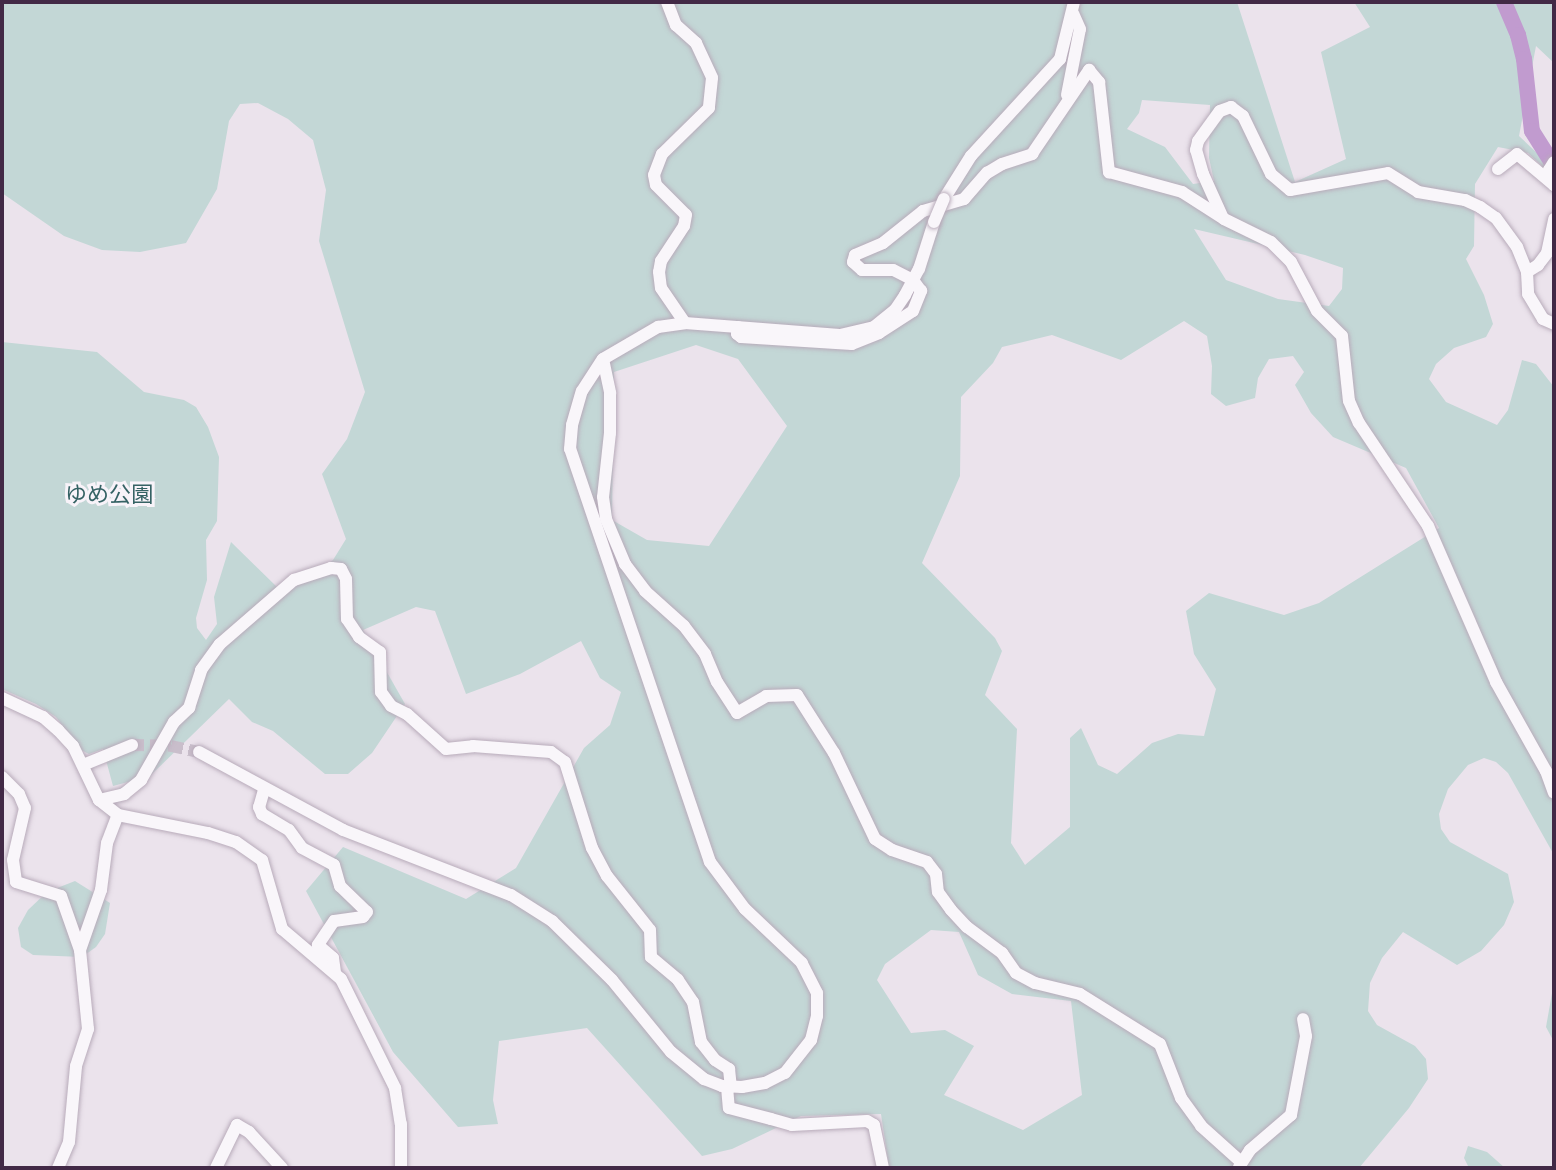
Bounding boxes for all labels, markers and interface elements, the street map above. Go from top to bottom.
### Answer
park label: ゆめ公園 [65,482,153,508]

